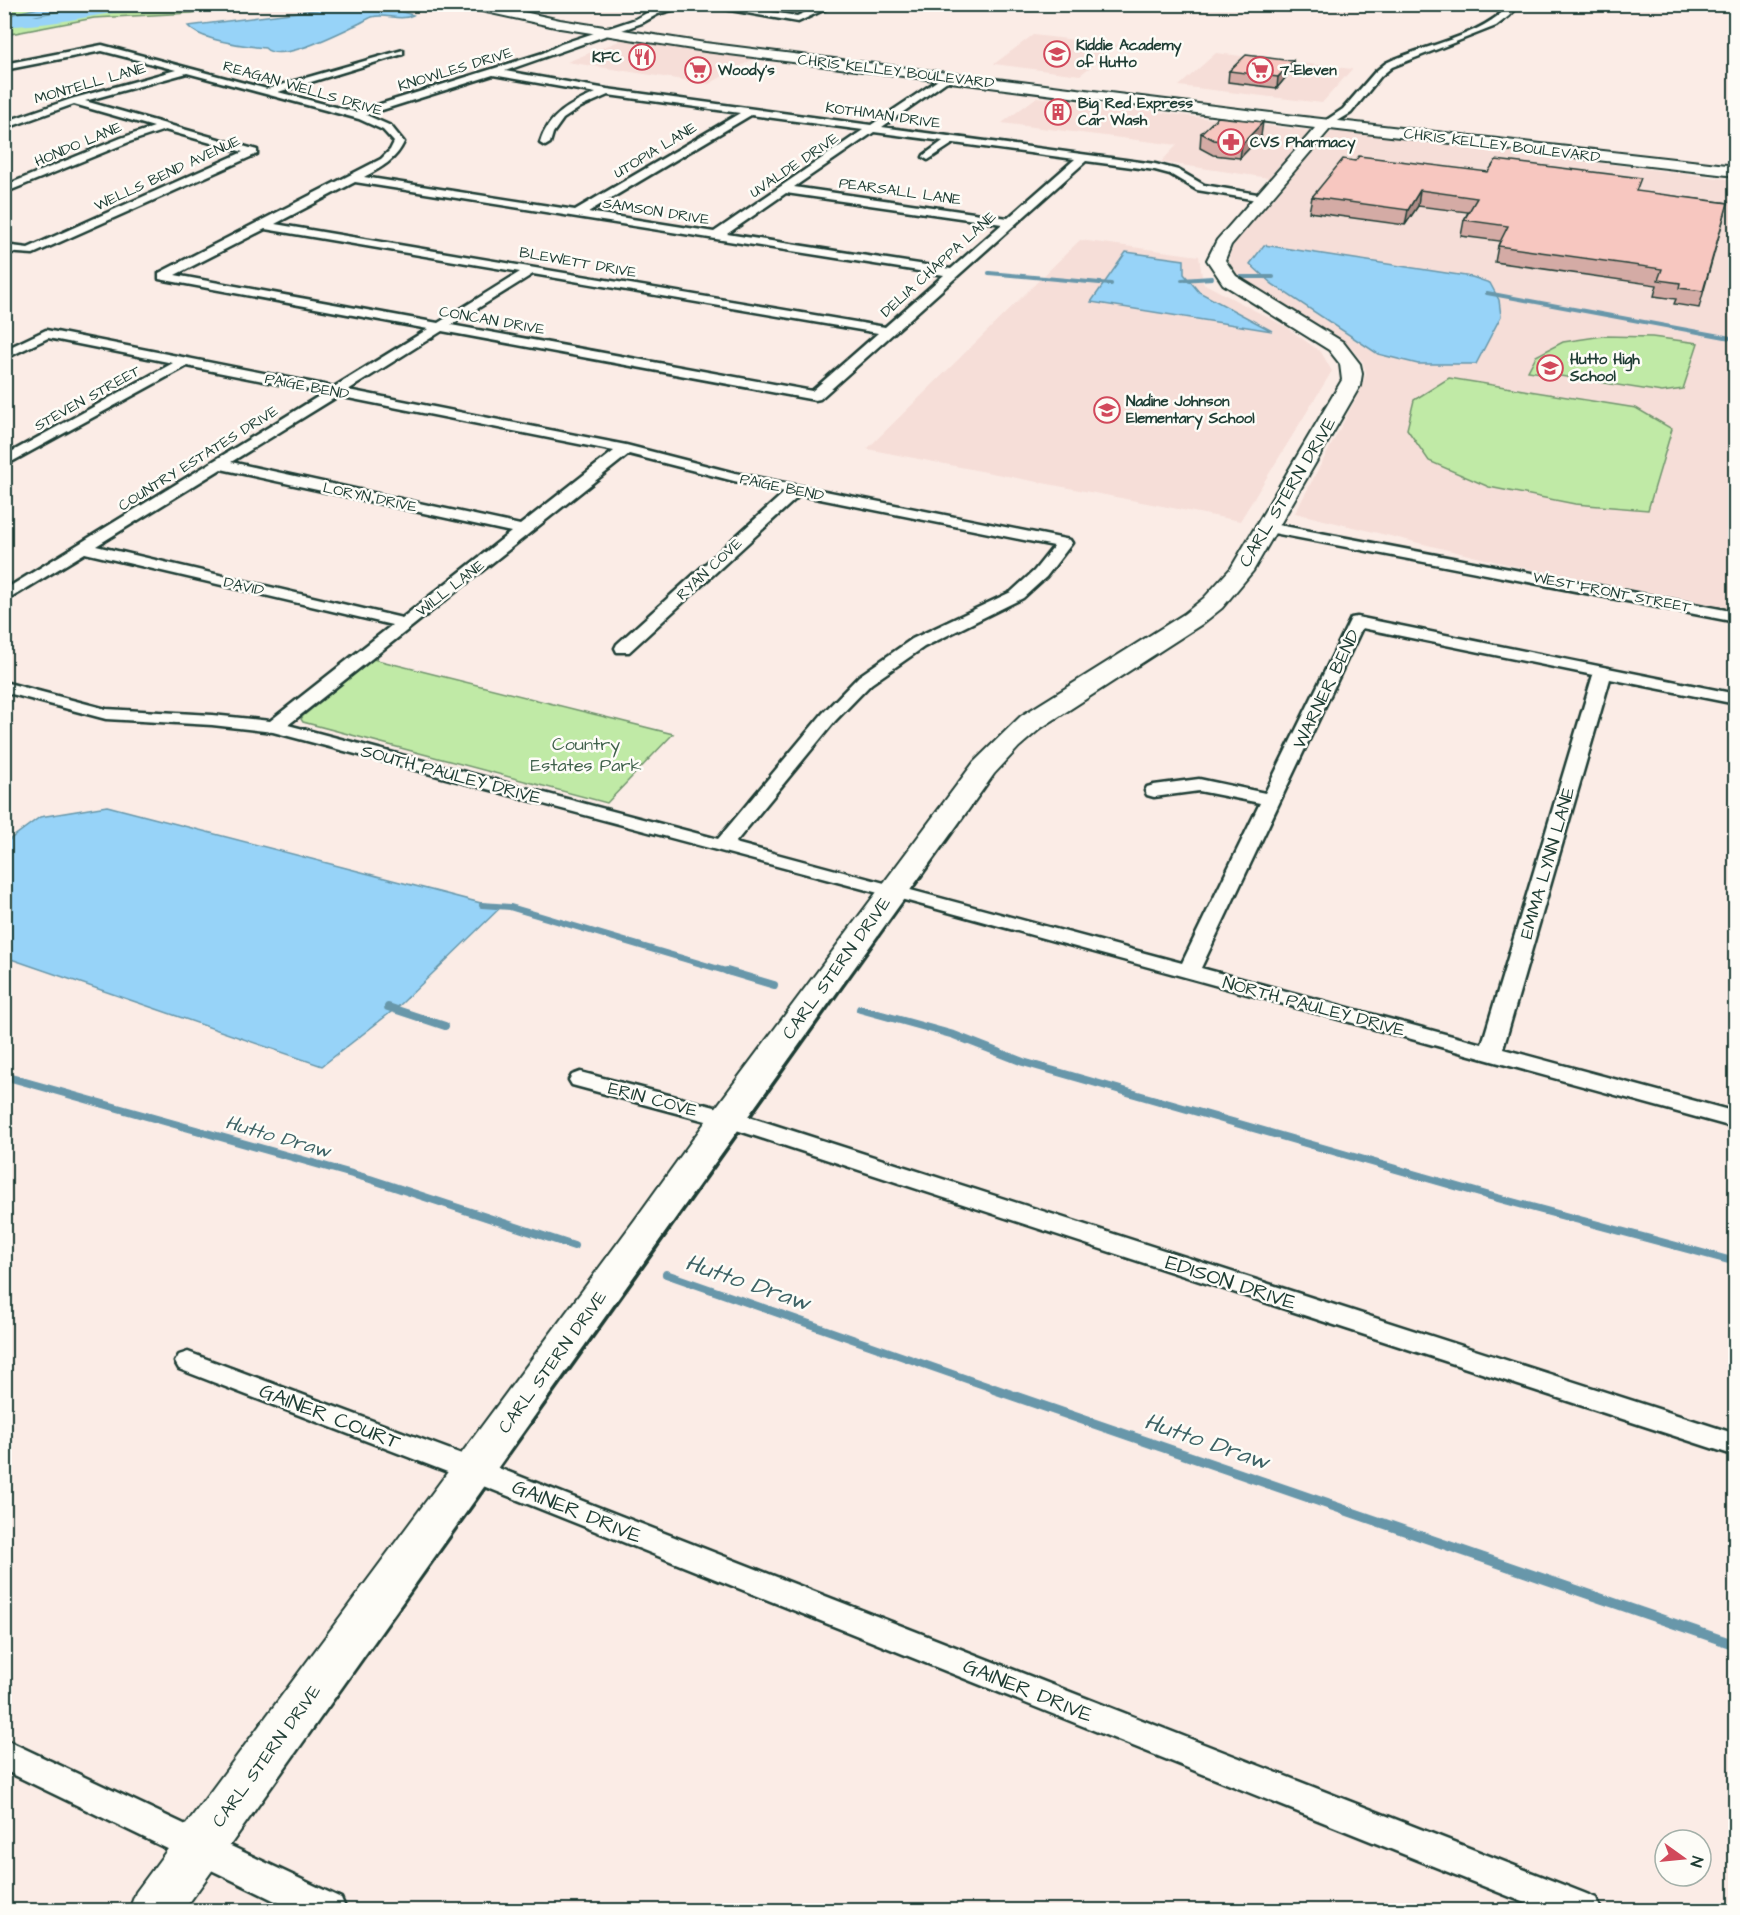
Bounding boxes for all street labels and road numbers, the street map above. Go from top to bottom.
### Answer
street label: KNOWLES DRIVE [395,42,515,97]
street label: CHRIS KELLEY BOULEVARD [797,49,996,94]
street label: REAGAN WELLS DRIVE [221,56,385,121]
street label: MONTELL LANE [32,57,148,109]
street label: KOTHMAN DRIVE [824,97,942,134]
street label: HONDO LANE [31,117,125,172]
street label: UTOPIA LANE [610,117,701,184]
street label: CHRIS KELLEY BOULEVARD [1403,123,1602,168]
street label: UVALDE DRIVE [746,128,843,203]
street label: WELLS BEND AVENUE [91,130,244,216]
street label: PEARSALL LANE [838,173,962,210]
street label: SAMSON DRIVE [601,193,711,230]
street label: DELIA CHAPPA LANE [876,207,1001,322]
street label: BLEWETT DRIVE [518,242,638,283]
street label: CONCAN DRIVE [438,301,546,340]
street label: STEVEN STREET [30,360,145,436]
street label: PAIGE BEND [263,368,351,405]
street label: COUNTRY ESTATES DRIVE [114,400,282,516]
street label: CARL STERN DRIVE [1233,412,1342,572]
street label: PAIGE BEND [738,468,826,507]
street label: LORYN DRIVE [321,477,419,518]
street label: RYAN COVE [672,533,747,605]
street label: WILL LANE [412,555,489,622]
street label: WEST FRONT STREET [1531,567,1693,618]
street label: DAVID [222,572,266,601]
street label: WARNER BEND [1287,625,1366,753]
street label: SOUTH PAULEY DRIVE [358,738,544,811]
street label: EMMA LYNN LANE [1514,784,1581,942]
street label: CARL STERN DRIVE [776,892,897,1045]
street label: NORTH PAULEY DRIVE [1220,970,1408,1043]
street label: ERIN COVE [605,1076,701,1123]
street label: EDISON DRIVE [1162,1248,1300,1317]
street label: CARL STERN DRIVE [492,1286,613,1439]
street label: GAINER COURT [255,1376,405,1457]
street label: GAINER DRIVE [508,1472,647,1551]
street label: GAINER DRIVE [959,1651,1098,1730]
street label: CARL STERN DRIVE [206,1680,327,1833]

